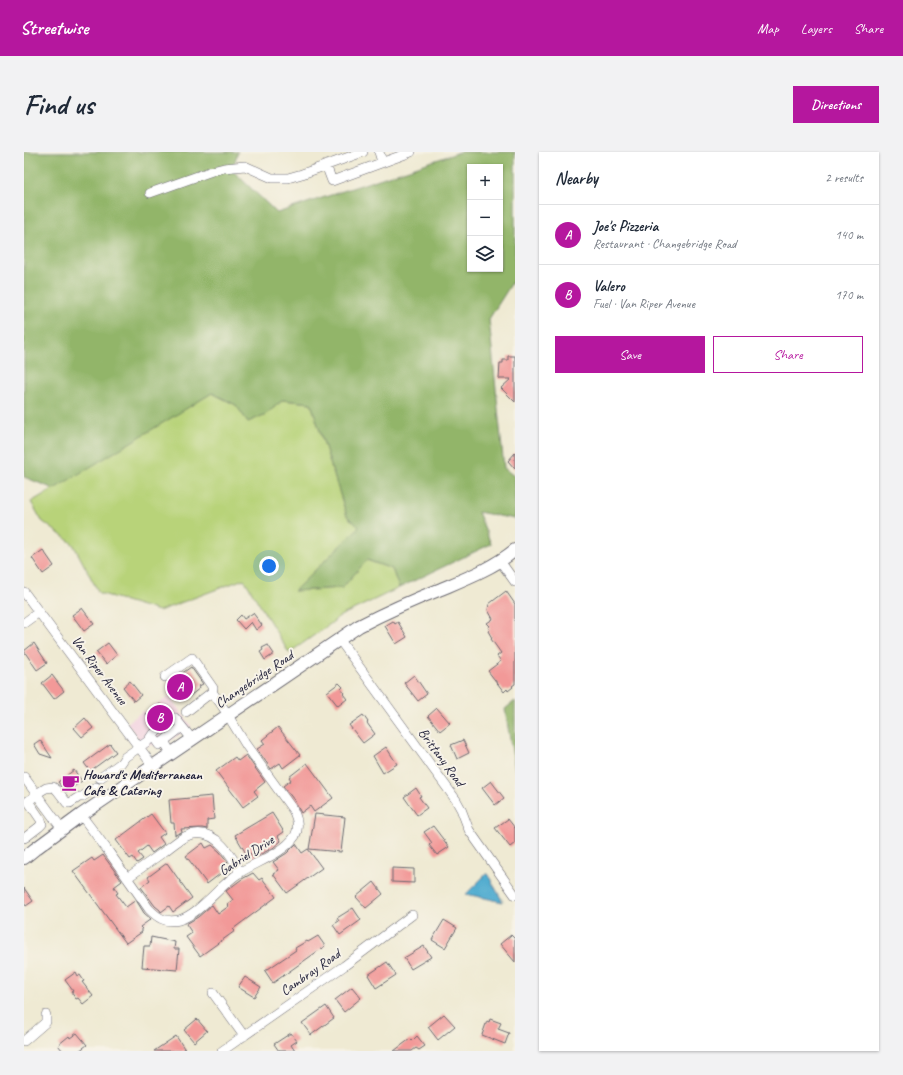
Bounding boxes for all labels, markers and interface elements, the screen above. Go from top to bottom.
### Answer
text: Streetwise [20,16,88,40]
text: Map [757,20,779,37]
text: Layers [801,20,832,37]
text: Share [854,20,883,37]
button: Directions [793,86,879,123]
text: Find us [24,87,94,122]
map controls [467,164,503,272]
button: + [467,164,503,200]
text: Nearby [555,168,598,189]
text: 2 results [825,170,863,186]
button: − [467,200,503,236]
text: Joe's Pizzeria [593,217,658,236]
text: A [565,227,571,243]
text: 140 m [835,227,863,243]
button: layers [467,236,503,272]
text: Restaurant · Changebridge Road [593,236,736,252]
text: Valero [593,277,625,296]
text: B [565,287,571,303]
text: 170 m [835,287,863,303]
text: Fuel · Van Riper Avenue [593,296,695,312]
button: Save [555,336,705,373]
button: Share [713,336,863,373]
your location [259,556,279,576]
street label: Van Riper Avenue [68,632,132,709]
street label: Changebridge Road [212,646,299,712]
pin: A [167,672,193,702]
pin: B [147,703,173,733]
street label: Brittany Road [415,725,470,792]
place label: Howard's Mediterranean Cafe & Catering [83,766,202,799]
cafe icon: Howard's Mediterranean Cafe & Catering [60,772,80,792]
street label: Gabriel Drive [216,831,278,879]
street label: Cambray Road [277,944,346,999]

